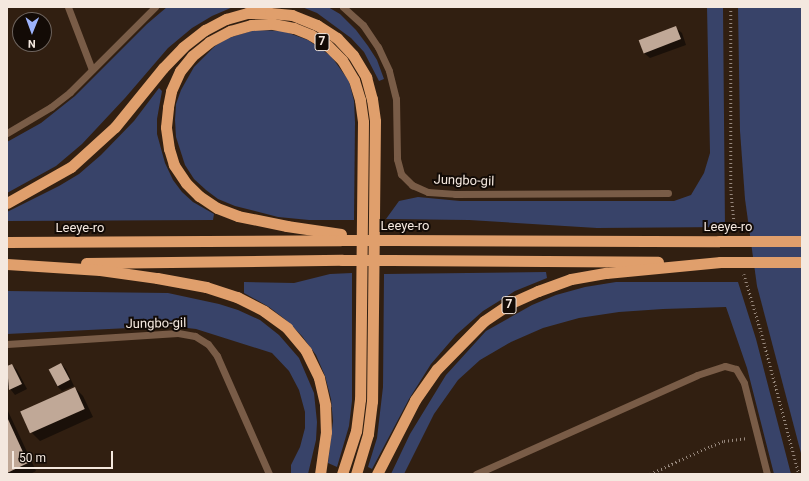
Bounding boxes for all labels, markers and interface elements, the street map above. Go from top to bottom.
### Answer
north arrow [12,12,52,52]
road number: 7 [314,32,330,52]
text: N [28,37,36,50]
street label: Jungbo-gil [433,172,495,190]
street label: Leeye-ro [381,218,429,234]
street label: Leeye-ro [704,219,752,235]
street label: Leeye-ro [56,220,104,236]
road number: 7 [501,295,517,315]
street label: Jungbo-gil [125,316,187,332]
scale bar [14,443,115,469]
text: 50 m [19,451,46,465]

